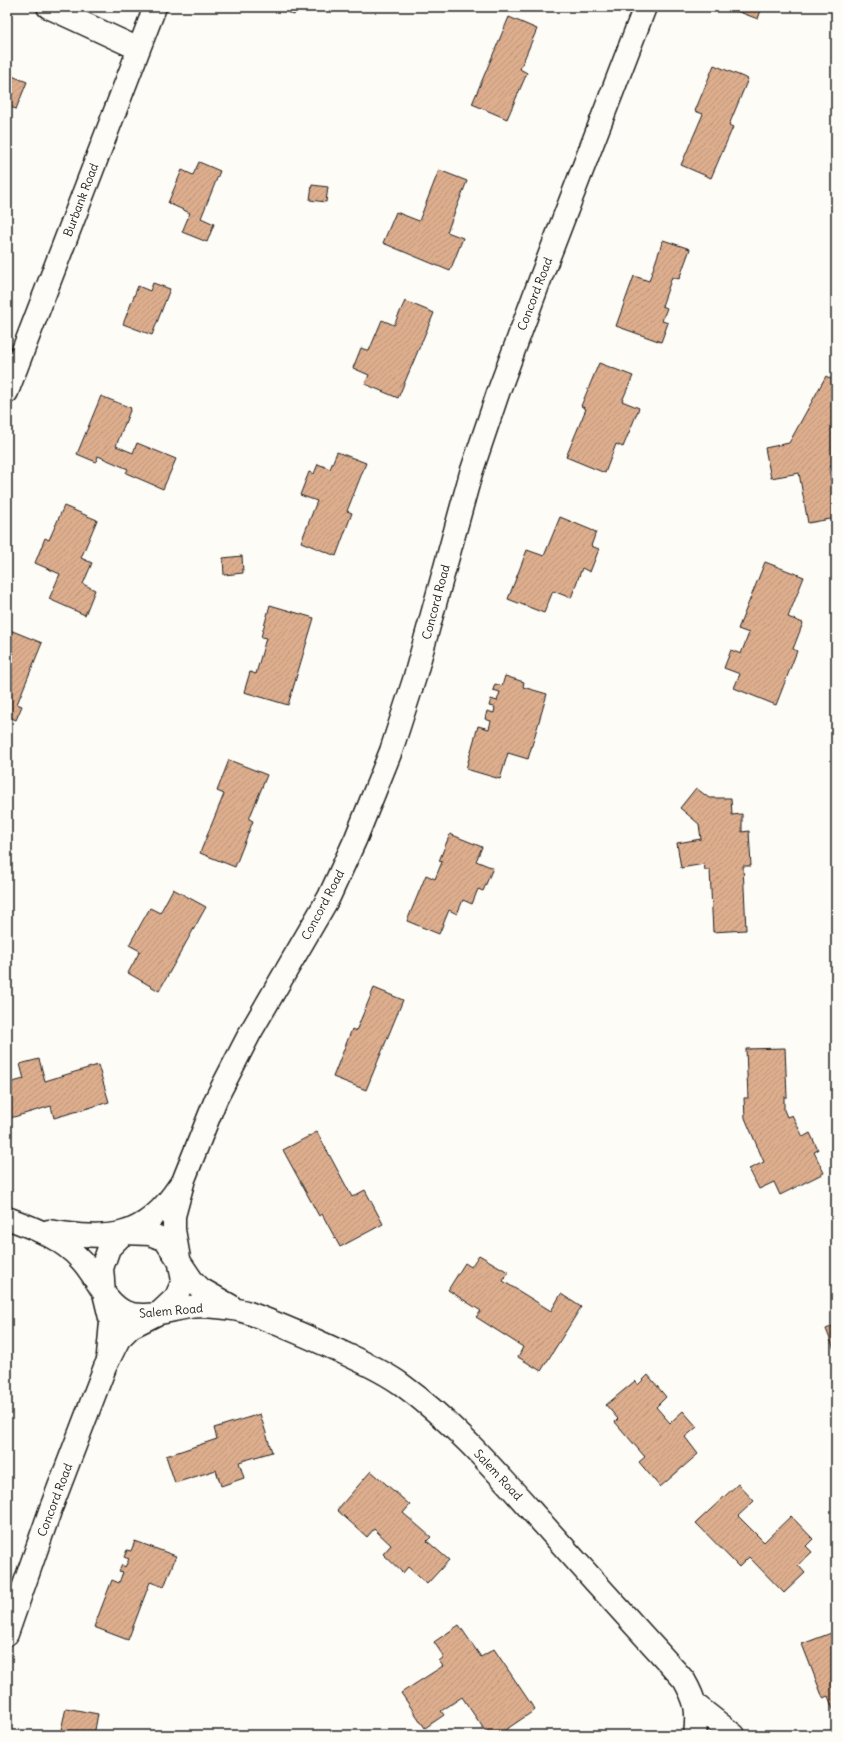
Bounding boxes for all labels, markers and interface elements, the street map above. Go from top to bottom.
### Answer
street label: Burbank Road [60,161,101,239]
street label: Concord Road [514,255,555,332]
street label: Concord Road [418,563,453,641]
street label: Concord Road [298,867,347,942]
street label: Salem Road [138,1300,204,1321]
street label: Salem Road [471,1446,526,1503]
street label: Concord Road [34,1461,75,1538]

